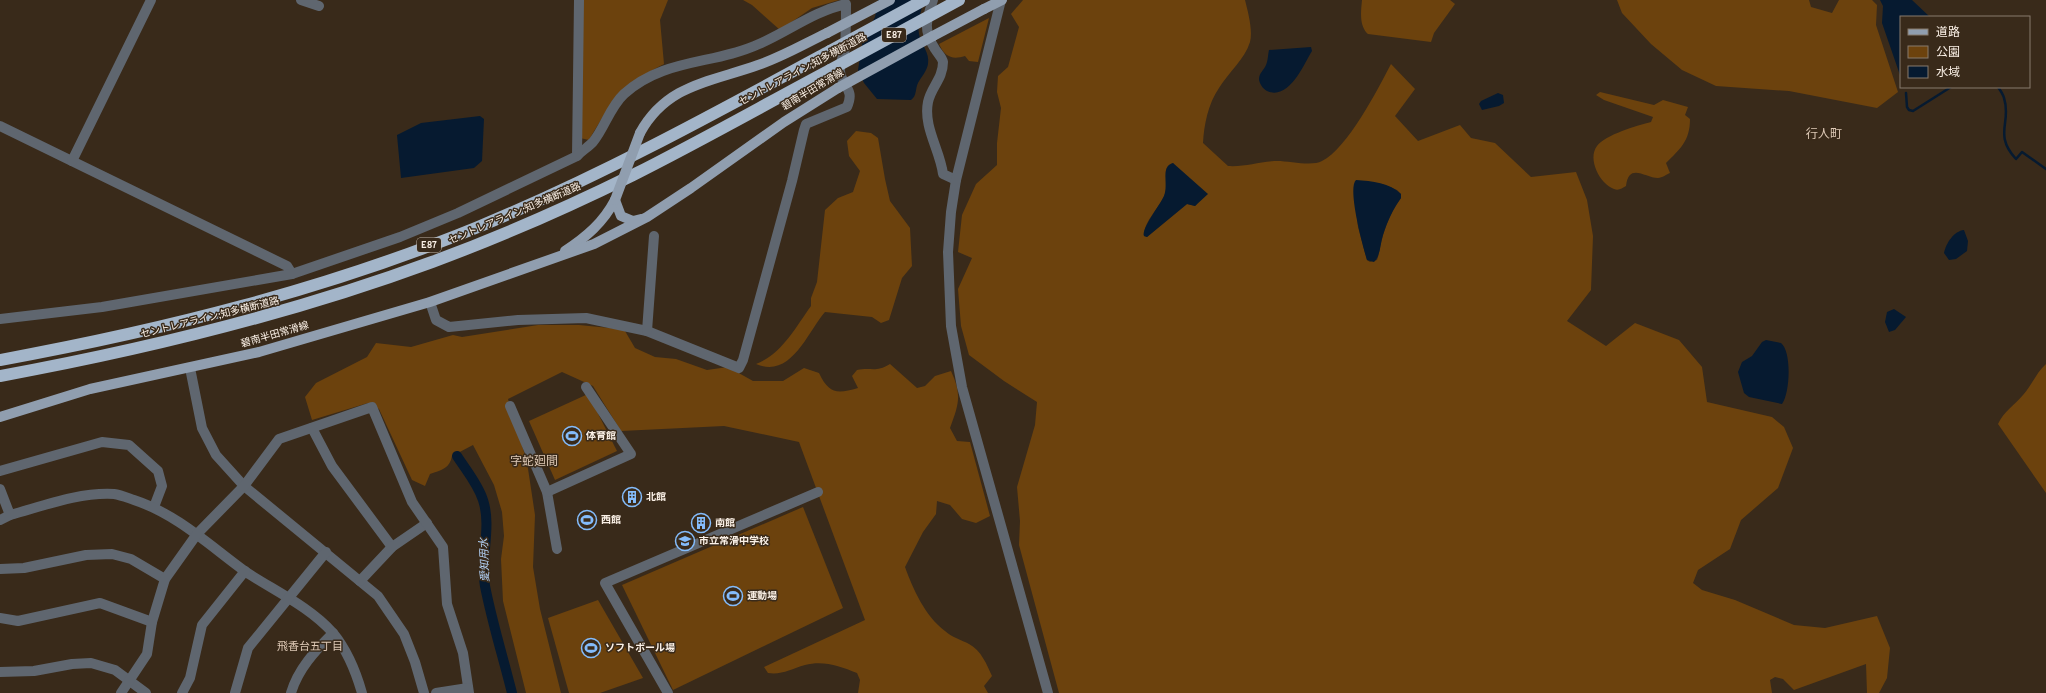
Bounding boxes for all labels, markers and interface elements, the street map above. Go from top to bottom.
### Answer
legend [1900,16,2030,88]
text: 道路 [1936,25,1960,41]
road number: E87 [882,28,906,42]
street label: セントレアライン;知多横断道路 [737,31,869,109]
text: 公園 [1936,45,1960,61]
text: 水域 [1936,65,1960,81]
street label: 碧南半田常滑線 [780,66,846,114]
district label: 行人町 [1806,127,1842,143]
street label: セントレアライン;知多横断道路 [447,180,583,248]
road number: E87 [417,238,441,252]
street label: セントレアライン;知多横断道路 [139,294,281,342]
street label: 碧南半田常滑線 [240,319,310,351]
sports icon: 体育館 [561,425,583,447]
place label: 体育館 [585,430,616,443]
district label: 字蛇廻間 [510,454,558,470]
building icon: 北館 [621,486,643,508]
place label: 北館 [646,491,666,504]
sports icon: 西館 [576,509,598,531]
building icon: 南館 [690,512,712,534]
place label: 西館 [601,514,621,527]
place label: 南館 [715,517,735,530]
school or university icon: 市立常滑中学校 [674,530,696,552]
place label: 市立常滑中学校 [699,535,769,548]
water label: 愛知用水 [477,537,493,582]
sports icon: 運動場 [722,585,744,607]
place label: 運動場 [747,590,777,603]
sports icon: ソフトボール場 [580,637,602,659]
district label: 飛香台五丁目 [277,640,343,654]
place label: ソフトボール場 [605,642,675,655]

